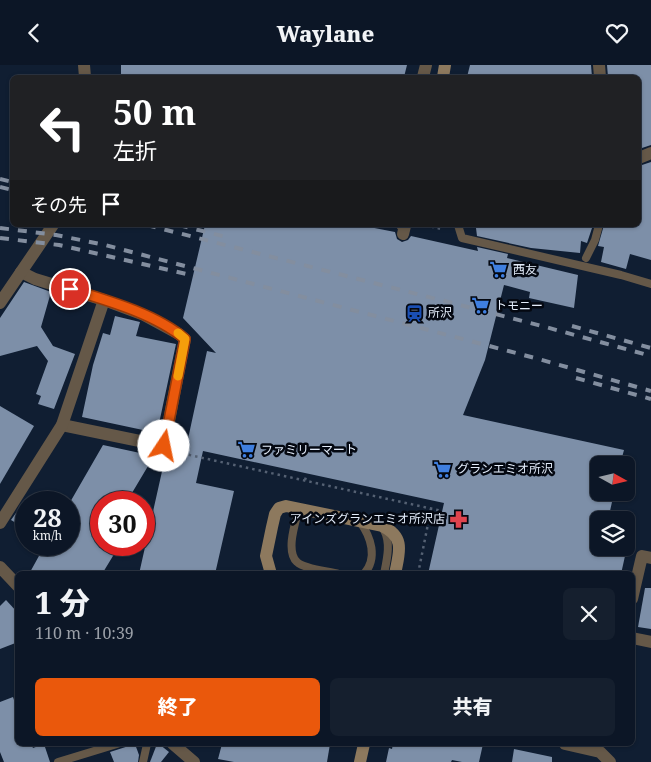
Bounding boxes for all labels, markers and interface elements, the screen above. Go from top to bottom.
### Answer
text: Waylane [277,18,374,48]
icon: back [20,19,48,47]
icon: heart [603,19,631,47]
text: 50 m [113,88,196,135]
icon: left [30,95,95,160]
text: 左折 [113,135,157,165]
icon: arrive [97,190,125,218]
text: その先 [30,192,87,218]
supermarket icon: 西友 [489,260,509,280]
place label: 西友 [513,261,537,278]
pin [49,268,91,310]
icon: arrive [56,275,84,303]
supermarket icon: トモニー [471,296,491,316]
place label: トモニー [495,297,543,314]
station icon: 所沢 [404,303,424,323]
place label: 所沢 [428,304,452,321]
position arrow [137,419,189,471]
supermarket icon: ファミリーマート [237,440,257,460]
place label: ファミリーマート [261,441,357,458]
north arrow [590,456,635,501]
map controls [590,456,635,556]
supermarket icon: グランエミオ所沢 [433,459,453,479]
place label: グランエミオ所沢 [457,460,553,477]
speed limit sign: 30 [90,491,155,556]
text: 28 [33,500,62,534]
pharmacy icon: アインズグランエミオ所沢店 [449,509,469,529]
place label: アインズグランエミオ所沢店 [290,510,445,527]
button: layers [590,511,635,556]
text: km/h [33,527,62,544]
text: 1 分 [35,582,90,623]
button: close [563,588,615,640]
text: 110 m · 10:39 [35,622,134,644]
button: 終了 [35,678,320,736]
button: 共有 [330,678,615,736]

